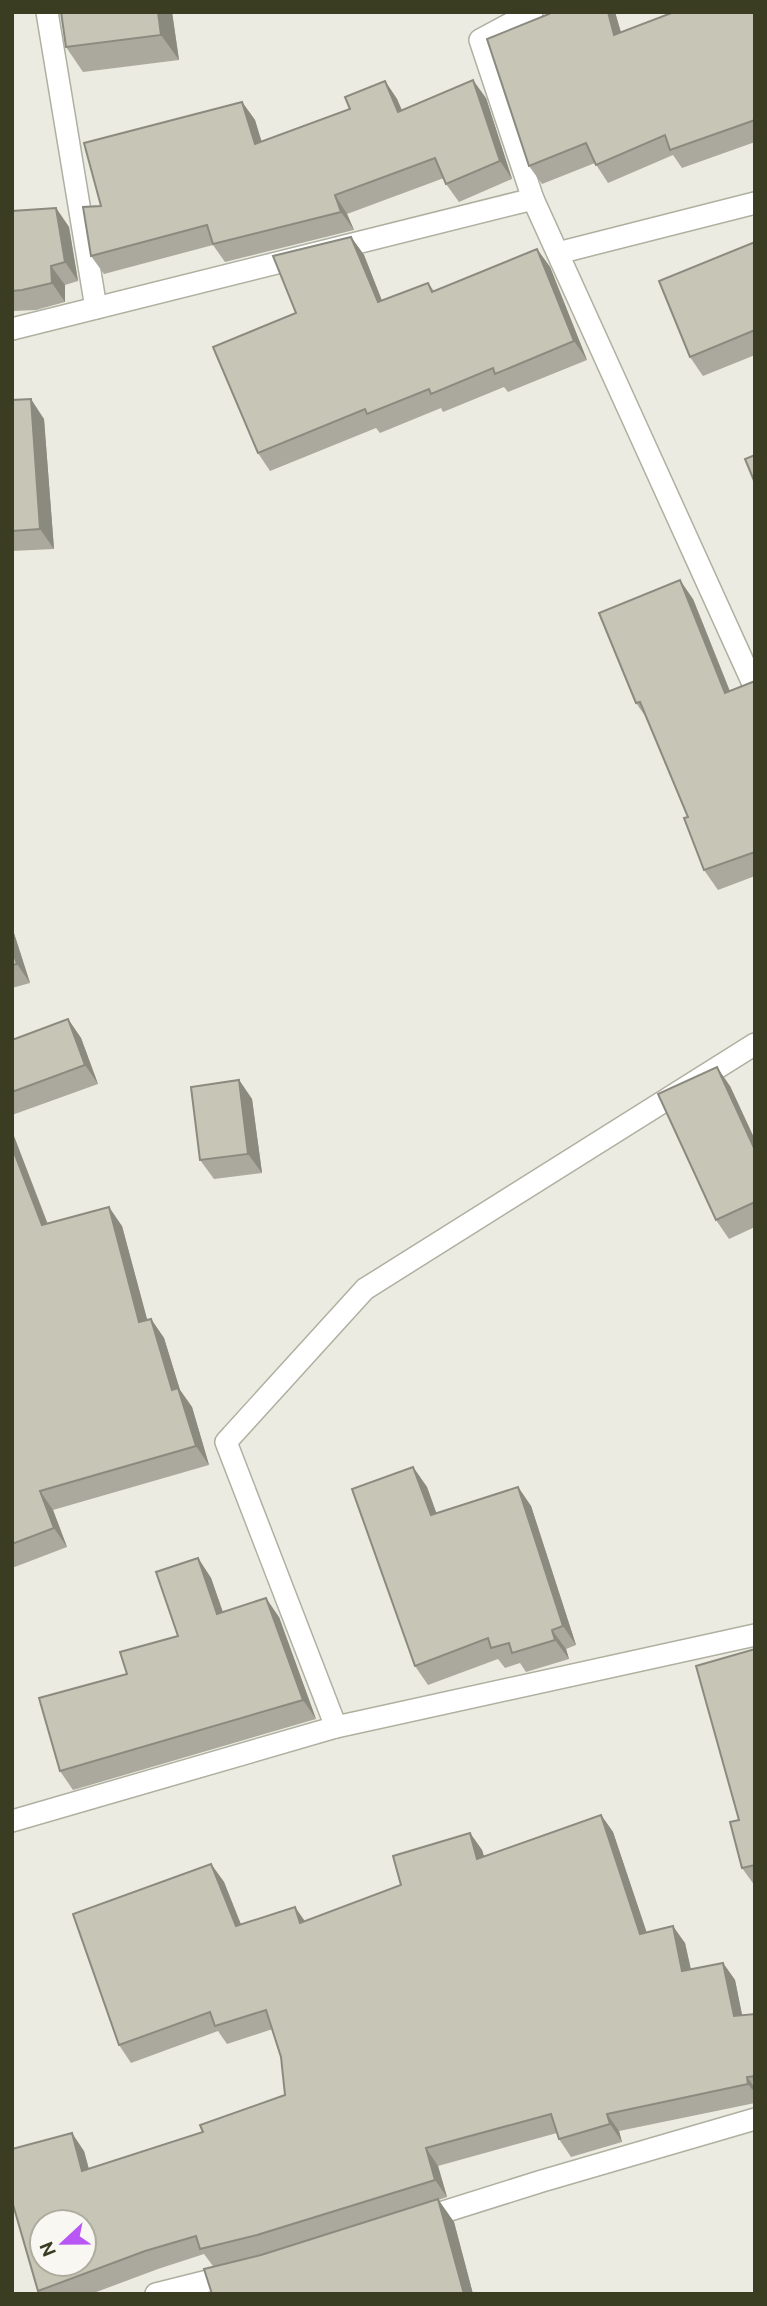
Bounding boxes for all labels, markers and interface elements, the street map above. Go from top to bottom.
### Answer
north arrow [28,2208,98,2278]
text: N [34,2239,60,2260]

